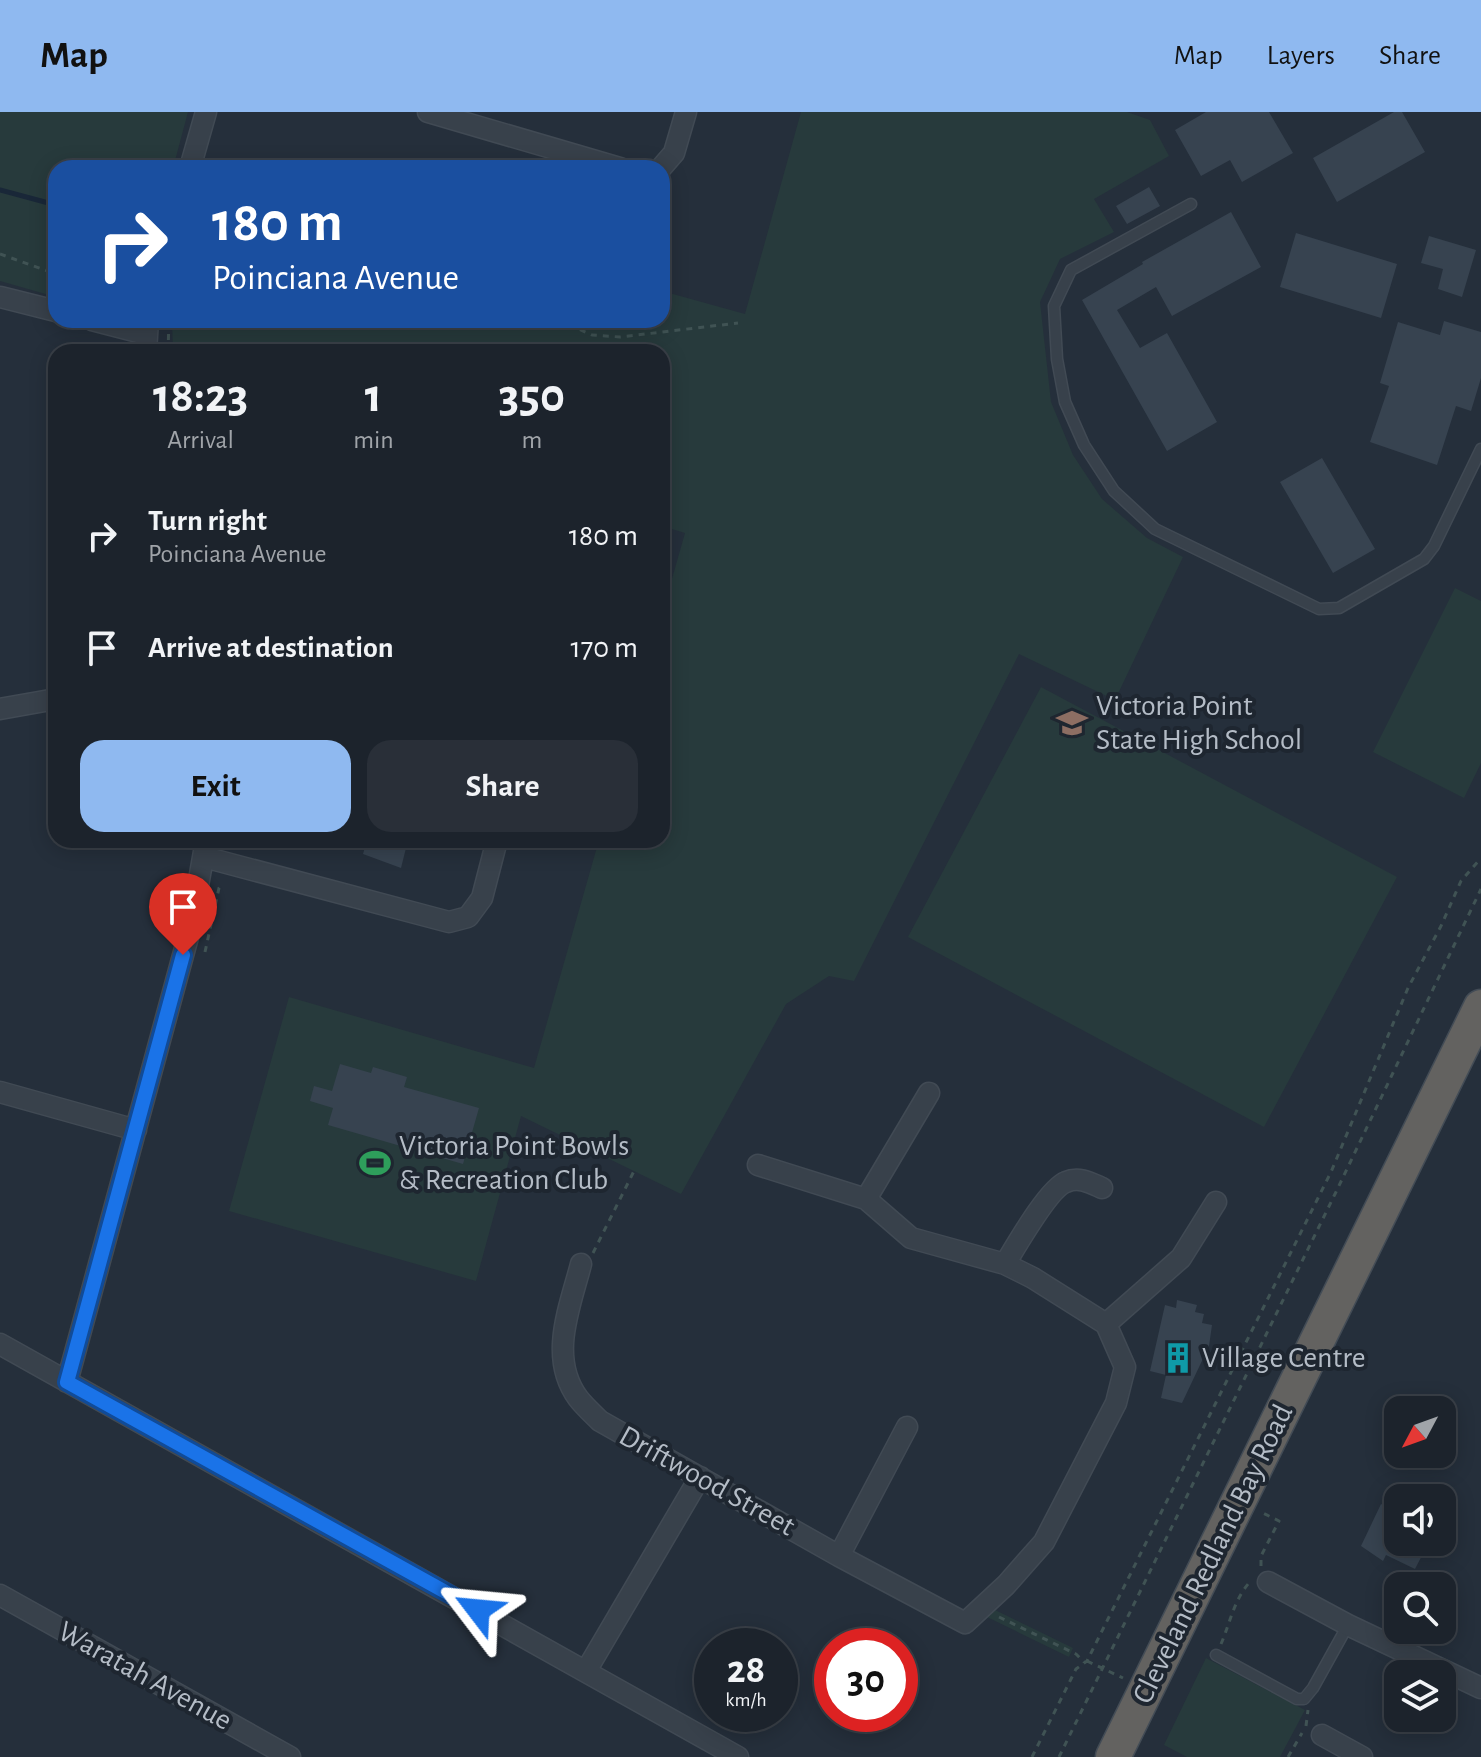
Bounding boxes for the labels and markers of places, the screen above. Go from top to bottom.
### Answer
place label: Victoria Point State High School [1096,691,1302,755]
school or university icon: Victoria Point State High School [1055,706,1089,740]
pin [149,873,217,955]
place label: Victoria Point Bowls & Recreation Club [399,1131,629,1195]
sports icon: Victoria Point Bowls & Recreation Club [358,1146,392,1180]
building icon: Village Centre [1161,1341,1195,1375]
place label: Village Centre [1202,1343,1366,1373]

